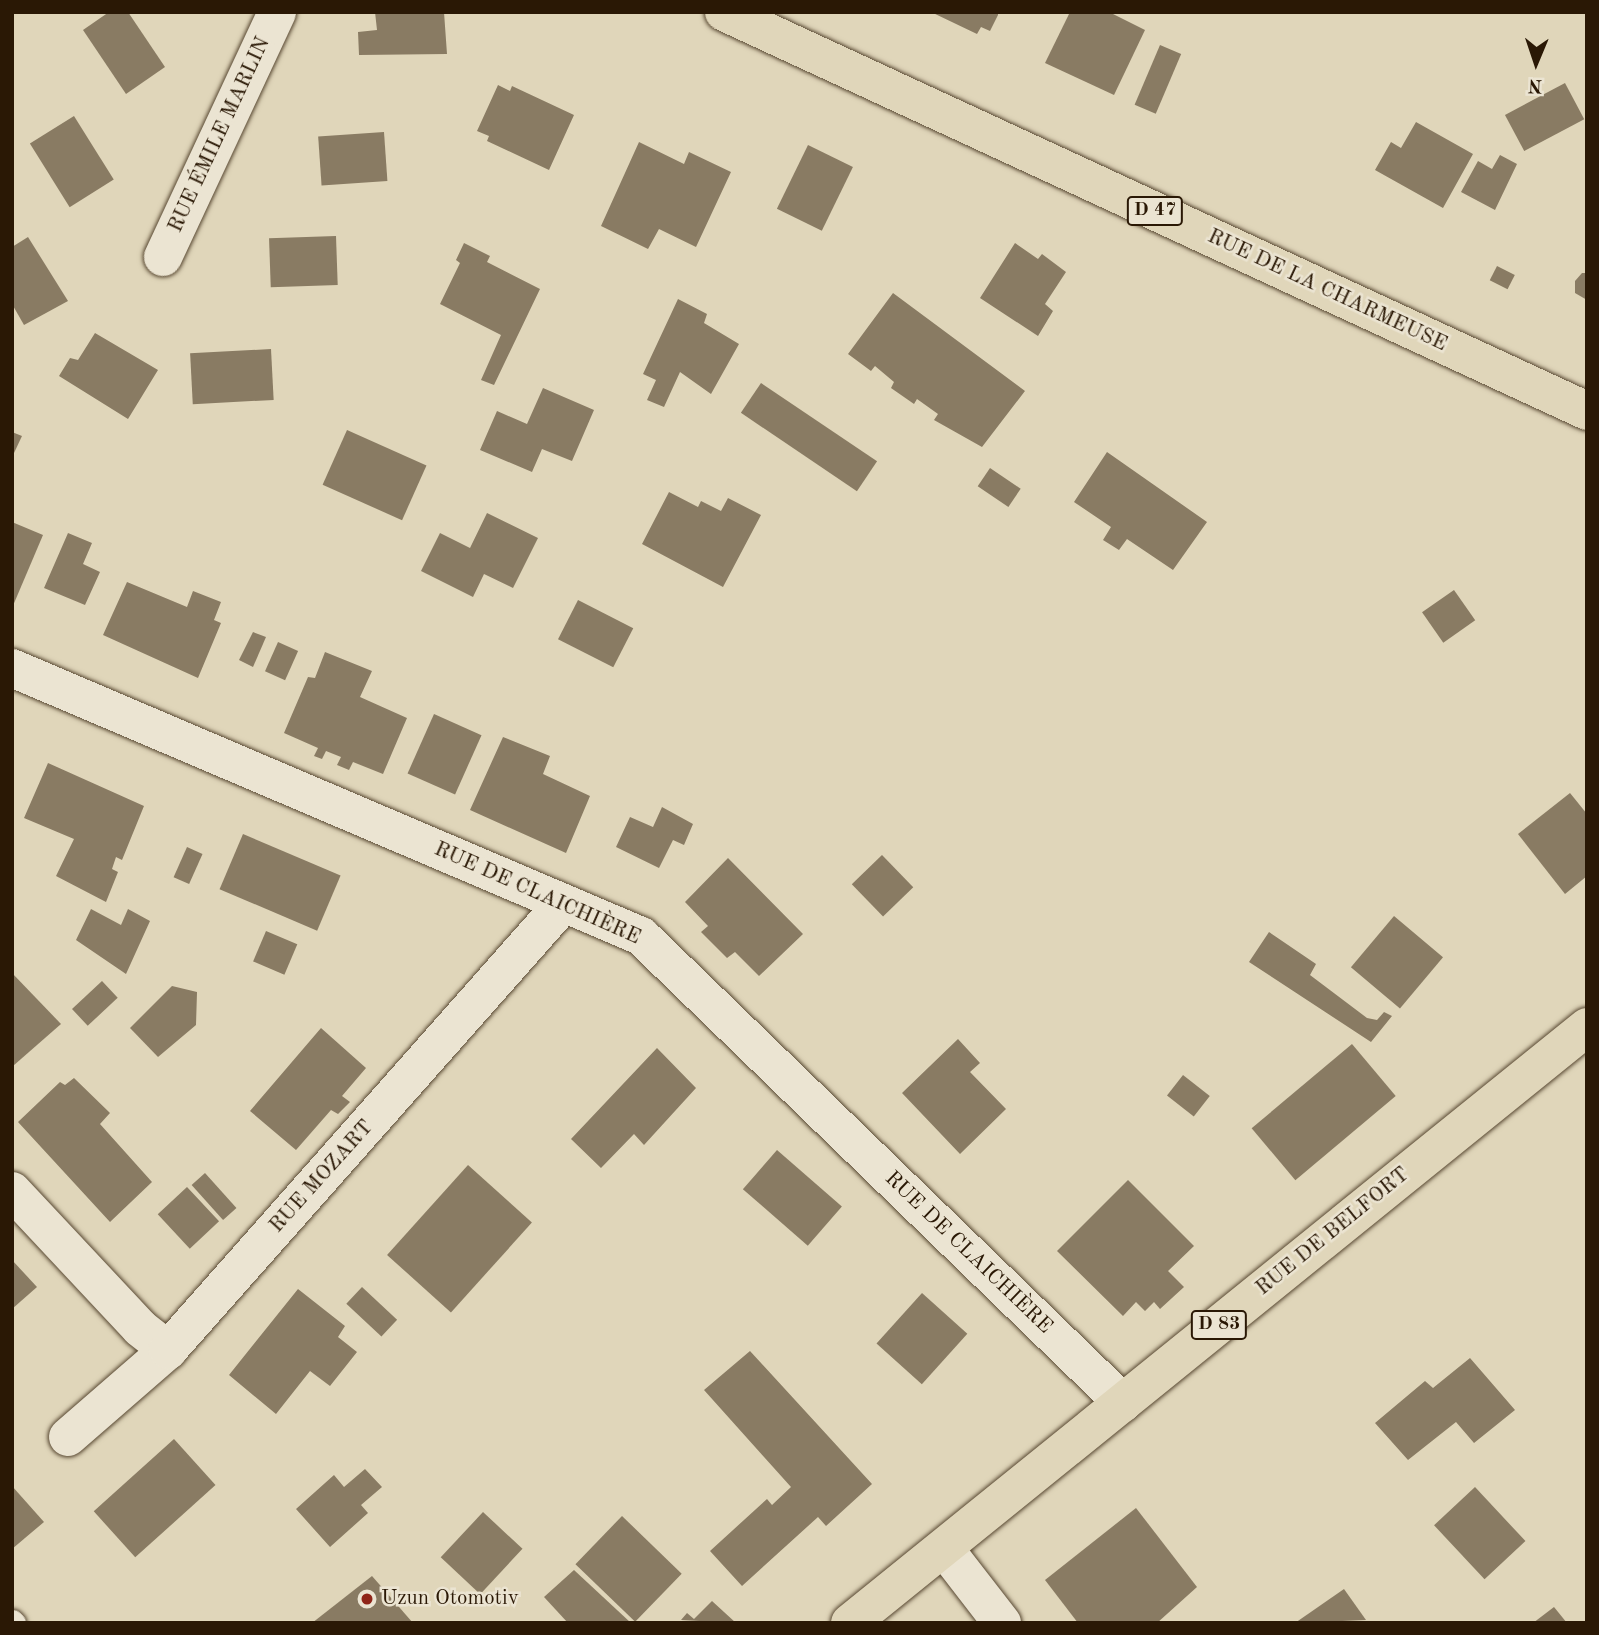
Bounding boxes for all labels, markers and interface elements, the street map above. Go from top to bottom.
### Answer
north arrow [1501,28,1571,98]
street label: RUE ÉMILE MARLIN [164,33,276,237]
text: N [1528,75,1543,94]
road number: D 47 [1125,196,1185,226]
street label: RUE DE LA CHARMEUSE [1203,224,1451,358]
street label: RUE DE CLAICHIÈRE [430,837,644,951]
street label: RUE MOZART [265,1115,379,1239]
street label: RUE DE BELFORT [1251,1162,1415,1302]
street label: RUE DE CLAICHIÈRE [879,1166,1057,1340]
road number: D 83 [1189,1310,1249,1340]
place label: Uzun Otomotiv [381,1586,519,1612]
marker: Uzun Otomotiv [359,1591,375,1607]

